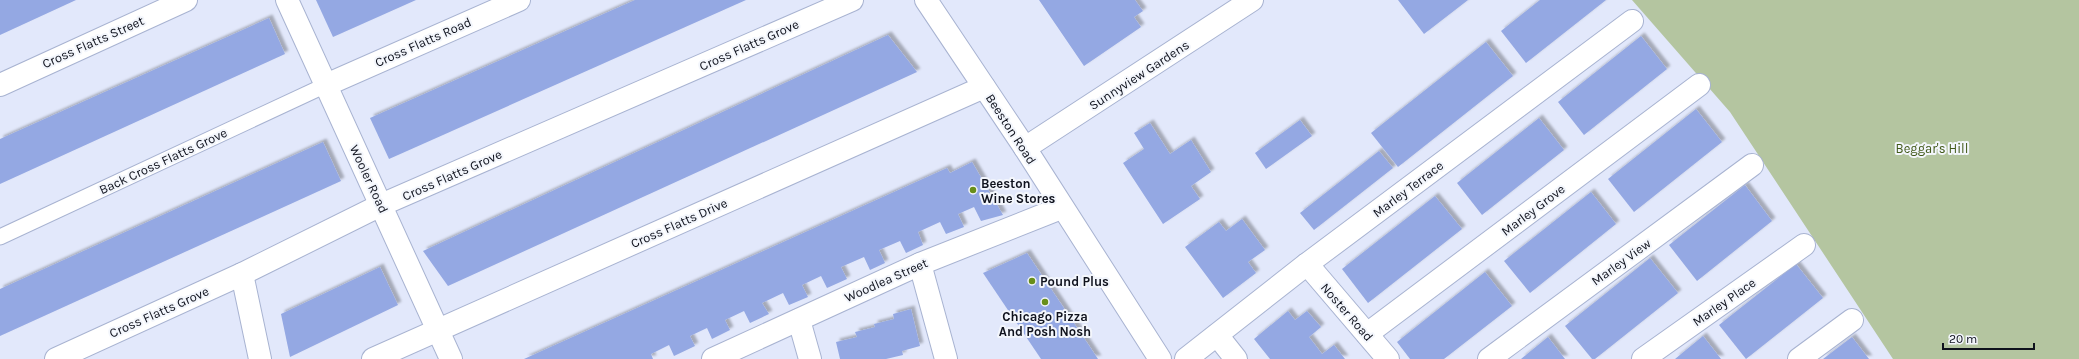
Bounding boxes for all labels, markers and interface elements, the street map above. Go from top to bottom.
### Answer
street label: Cross Flatts Street [40,13,146,71]
street label: Cross Flatts Road [373,14,473,70]
street label: Cross Flatts Grove [697,16,801,74]
street label: Sunnyview Gardens [1086,37,1192,113]
street label: Beeston Road [983,91,1039,167]
street label: Back Cross Flatts Grove [97,125,230,197]
park label: Beggar's Hill [1896,141,1968,156]
street label: Wooler Road [347,143,391,215]
street label: Cross Flatts Grove [400,146,504,204]
street label: Marley Terrace [1370,157,1447,220]
place label: Beeston Wine Stores [981,176,1056,206]
street label: Marley Grove [1498,181,1568,239]
marker: Beeston Wine Stores [968,185,978,195]
street label: Cross Flatts Drive [628,195,730,251]
street label: Marley View [1588,235,1654,289]
street label: Woodlea Street [842,255,930,305]
place label: Pound Plus [1040,274,1109,289]
street label: Marley Place [1690,275,1759,329]
marker: Pound Plus [1027,276,1037,286]
street label: Noster Road [1318,280,1376,344]
street label: Cross Flatts Grove [107,283,211,341]
marker: Chicago Pizza And Posh Nosh [1040,297,1050,307]
place label: Chicago Pizza And Posh Nosh [999,309,1091,339]
scale bar [1943,325,2034,351]
text: 20 m [1949,332,1977,346]

